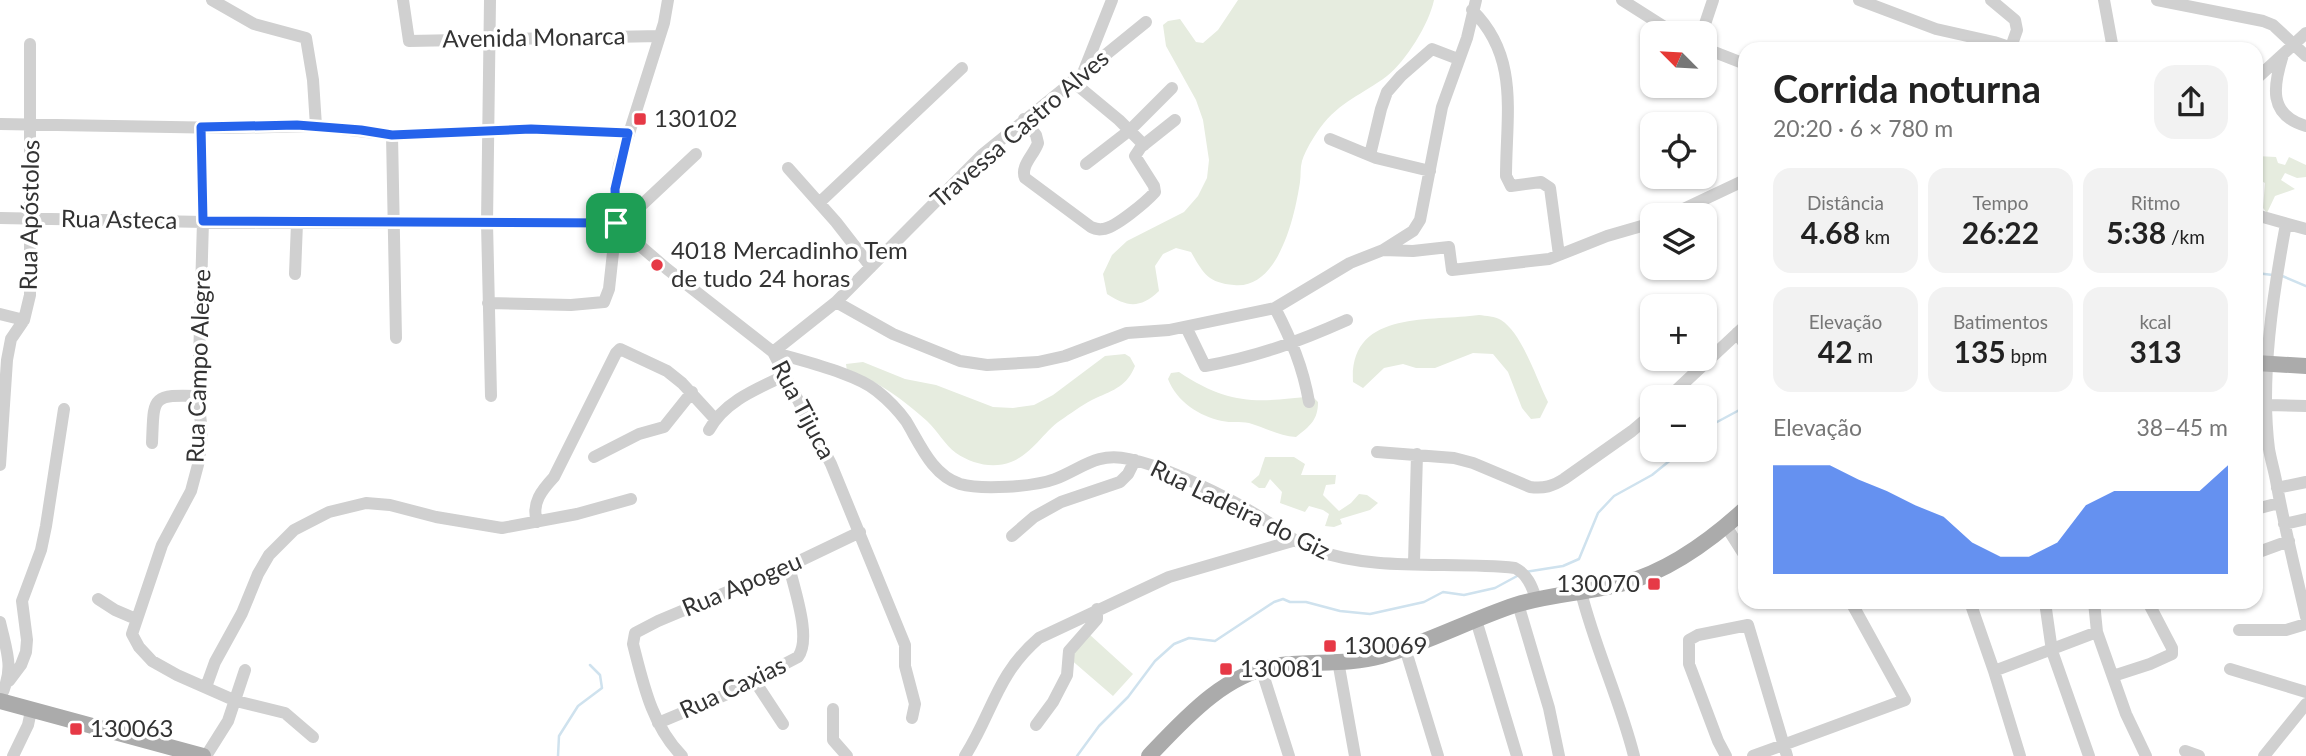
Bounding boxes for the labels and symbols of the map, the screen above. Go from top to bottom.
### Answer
street label: Avenida Monarca [442,20,626,53]
north arrow [1640,21,1717,98]
street label: Travessa Castro Alves [924,43,1114,213]
place label: 130102 [654,103,738,132]
marker: 130102 [632,111,648,127]
street label: Rua Apóstolos [13,139,44,291]
pin [586,193,646,253]
street label: Rua Asteca [61,203,177,234]
place label: 4018 Mercadinho Tem de tudo 24 horas [671,235,908,292]
marker: 4018 Mercadinho Tem de tudo 24 horas [649,257,665,273]
street label: Rua Campo Alegre [180,268,215,463]
street label: Rua Tijuca [766,355,842,464]
street label: Rua Ladeira do Giz [1146,453,1335,565]
street label: Rua Apogeu [677,546,805,622]
place label: 130070 [1556,568,1640,597]
marker: 130070 [1646,576,1662,592]
place label: 130069 [1344,630,1428,659]
marker: 130069 [1322,638,1338,654]
street label: Rua Caxias [675,649,790,724]
place label: 130081 [1240,653,1324,682]
marker: 130081 [1218,661,1234,677]
place label: 130063 [90,713,174,742]
marker: 130063 [68,721,84,737]

